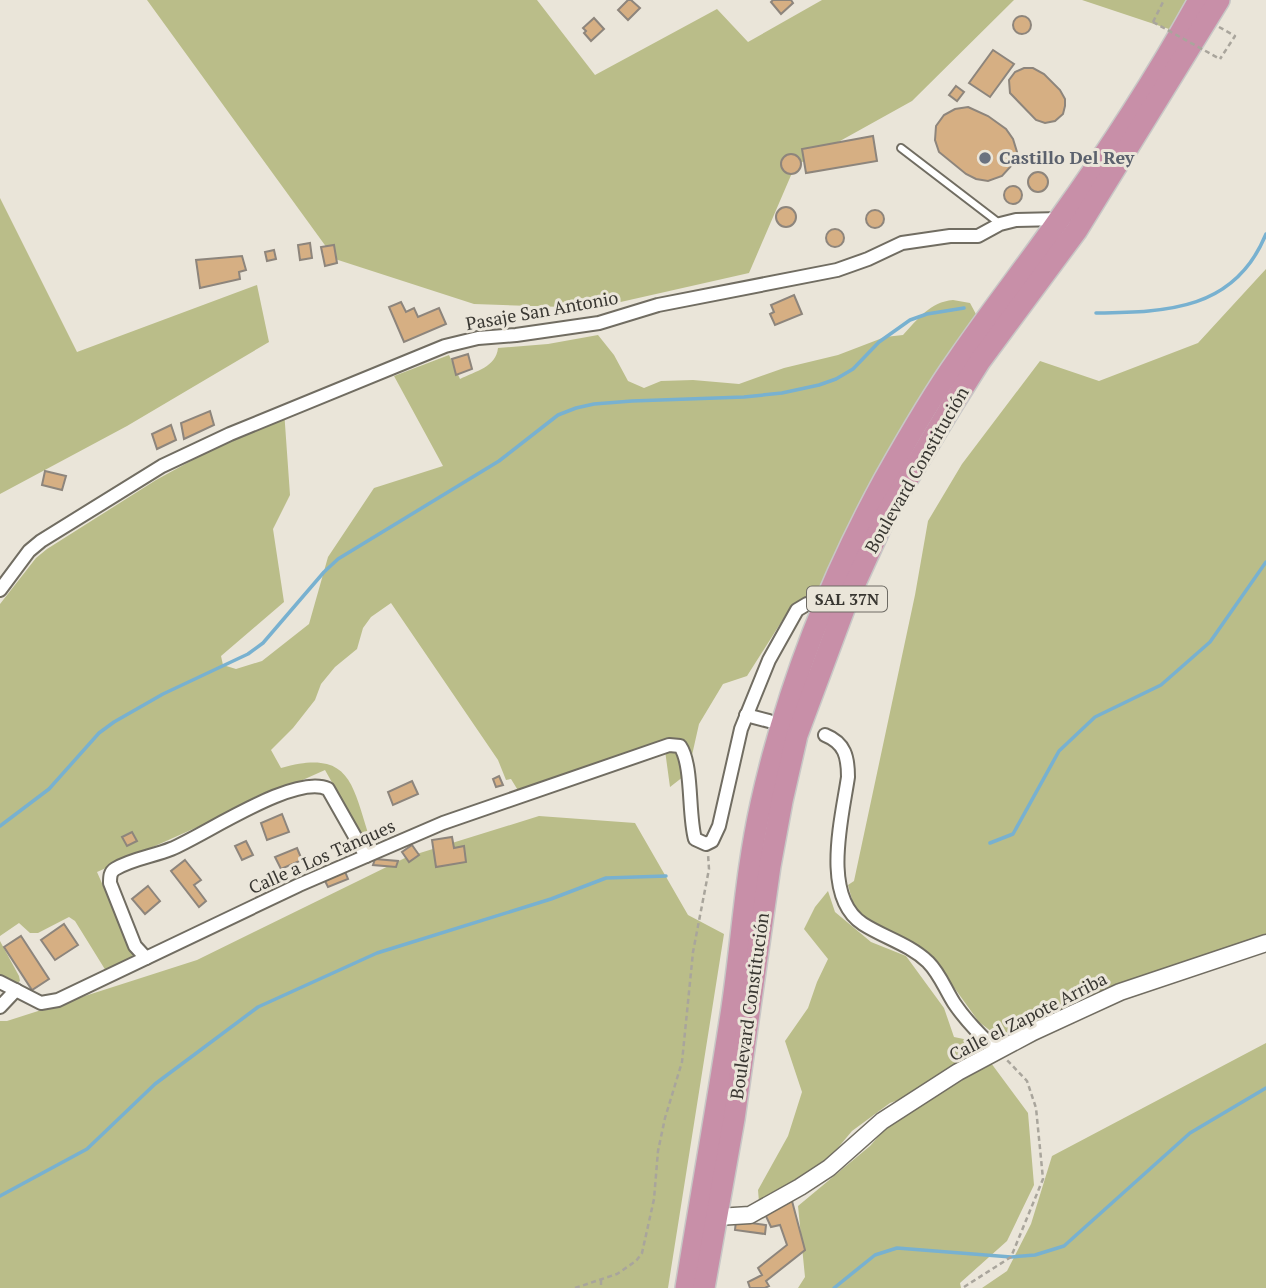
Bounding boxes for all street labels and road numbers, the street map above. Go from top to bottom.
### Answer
street label: Pasaje San Antonio [464,285,620,335]
street label: Boulevard Constitución [859,382,974,557]
road number: SAL 37N [807,586,887,612]
street label: Calle a Los Tanques [245,813,399,899]
street label: Boulevard Constitución [724,911,774,1101]
street label: Calle el Zapote Arriba [945,966,1111,1066]

